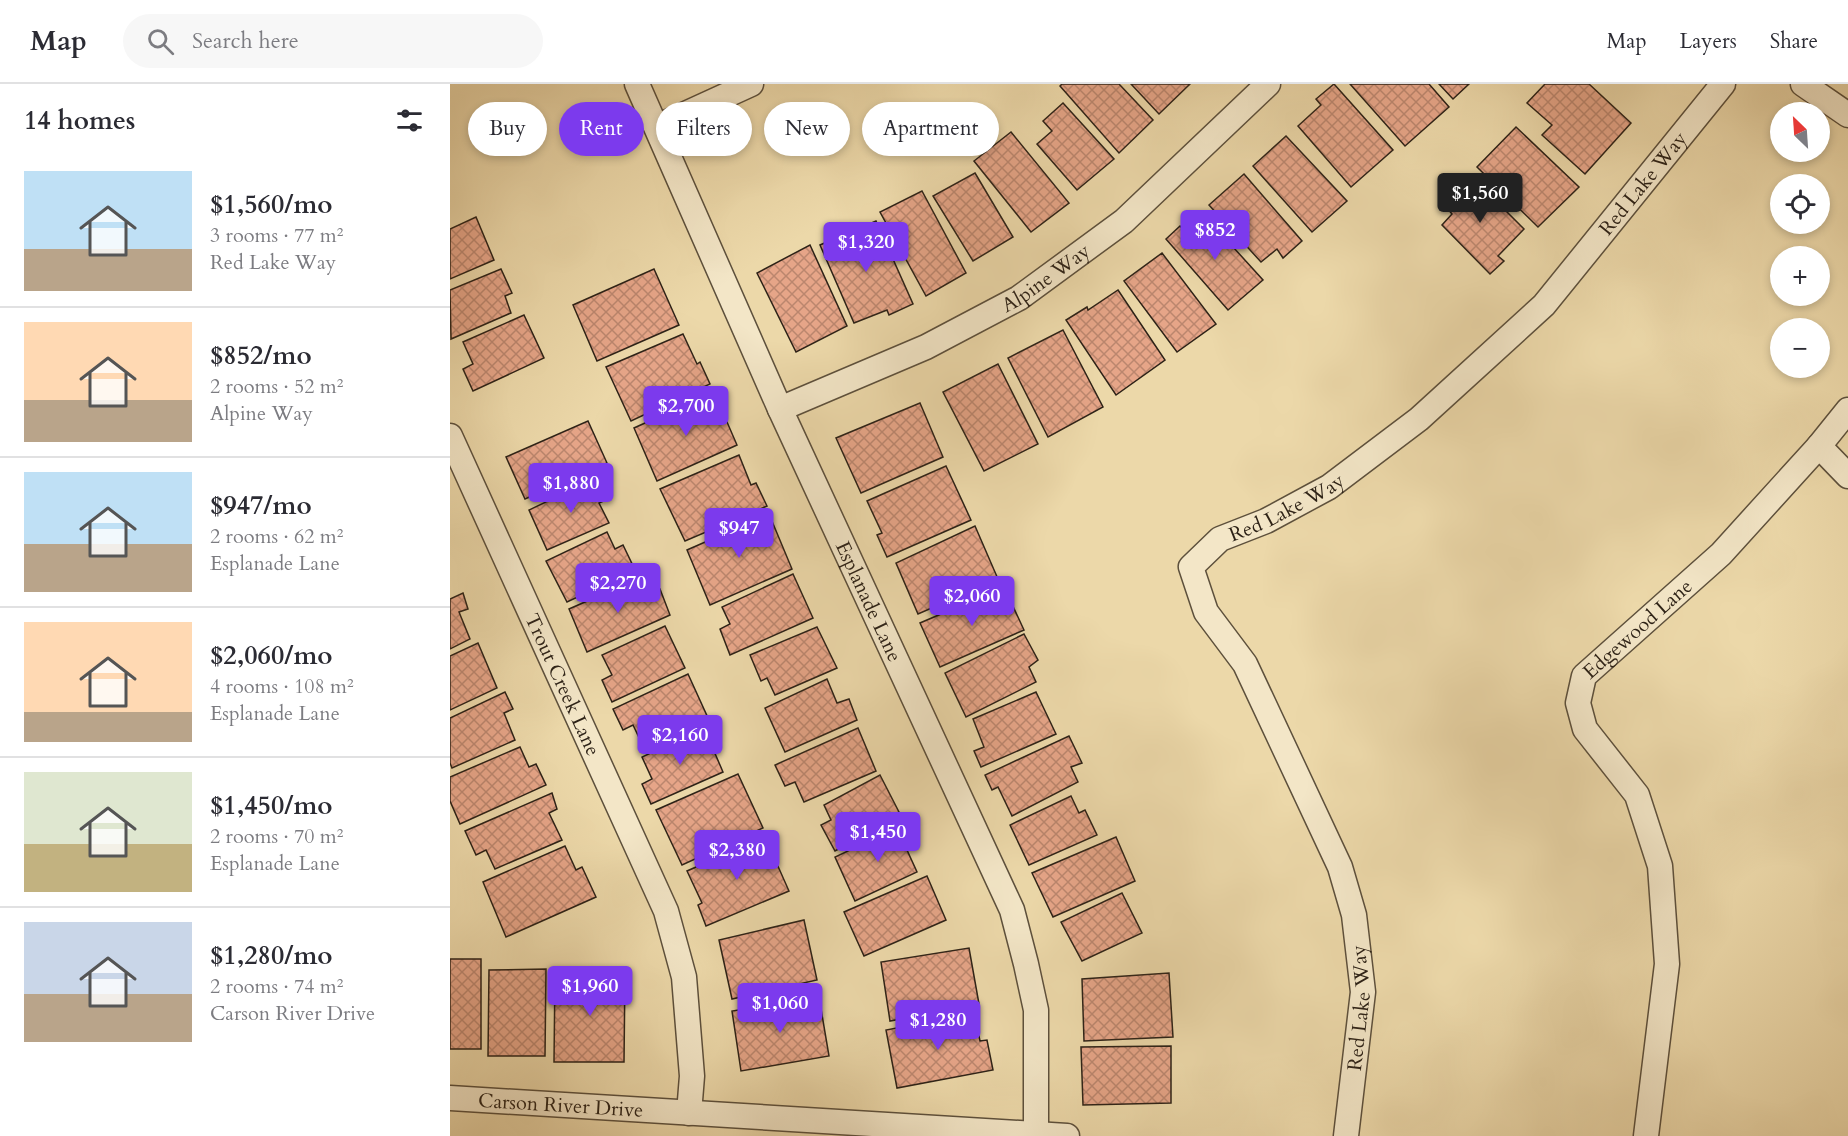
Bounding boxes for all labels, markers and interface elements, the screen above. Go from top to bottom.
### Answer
search box [123,14,543,68]
text: Map [30,22,87,60]
icon: search [144,25,177,58]
text: Search here [192,26,299,56]
text: Map [1607,27,1647,56]
text: Layers [1680,27,1737,56]
text: Share [1770,27,1818,56]
chip: Buy [468,102,547,156]
chip: Rent [559,102,644,156]
chip: Filters [656,102,752,156]
chip: New [764,102,850,156]
chip: Apartment [862,102,999,156]
north arrow [1770,102,1830,162]
map controls [1770,102,1830,378]
text: 14 homes [24,103,135,138]
icon: filters [393,104,426,137]
street label: Red Lake Way [1593,126,1693,241]
pin: $1,560 [1431,173,1529,224]
button: locate [1770,174,1830,234]
text: $1,560 [1451,179,1509,206]
text: $1,560/mo [210,187,333,222]
icon: home [72,195,144,267]
pin: $852 [1179,210,1251,261]
text: $852 [1195,216,1235,243]
text: 3 rooms · 77 m² [210,222,343,249]
pin: $1,320 [817,222,915,273]
text: $1,320 [837,228,895,255]
street label: Alpine Way [997,237,1096,319]
button: + [1770,246,1830,306]
text: Red Lake Way [210,249,336,276]
button: − [1770,318,1830,378]
text: $852/mo [210,338,312,373]
icon: home [72,346,144,418]
text: 2 rooms · 52 m² [210,373,343,400]
pin: $2,700 [637,386,735,437]
text: $2,700 [657,392,715,419]
text: Alpine Way [210,400,313,427]
pin: $1,880 [522,463,620,514]
street label: Red Lake Way [1225,467,1350,548]
text: $1,880 [542,469,600,496]
text: $947/mo [210,488,312,523]
icon: home [72,496,144,568]
pin: $947 [703,508,775,559]
text: $947 [719,514,759,541]
text: 2 rooms · 62 m² [210,523,343,550]
street label: Esplanade Lane [829,537,908,666]
text: Esplanade Lane [210,550,340,577]
pin: $2,270 [569,563,667,614]
text: $2,270 [589,569,647,596]
street label: Edgewood Lane [1577,573,1698,685]
pin: $2,060 [923,576,1021,627]
text: $2,060 [943,582,1001,609]
street label: Trout Creek Lane [518,609,607,760]
text: $2,060/mo [210,638,333,673]
icon: home [72,646,144,718]
text: 4 rooms · 108 m² [210,673,354,700]
text: Esplanade Lane [210,700,340,727]
pin: $2,160 [631,715,729,766]
text: $2,160 [651,721,709,748]
text: $1,450/mo [210,788,333,823]
icon: home [72,796,144,868]
pin: $1,450 [829,812,927,863]
text: $1,450 [849,818,907,845]
text: 2 rooms · 70 m² [210,823,343,850]
pin: $2,380 [688,830,786,881]
text: $2,380 [708,836,766,863]
text: Esplanade Lane [210,850,340,877]
text: $1,280/mo [210,938,333,973]
street label: Red Lake Way [1341,943,1377,1072]
icon: home [72,946,144,1018]
pin: $1,960 [541,966,639,1017]
text: $1,960 [561,972,619,999]
text: 2 rooms · 74 m² [210,973,343,1000]
pin: $1,060 [731,983,829,1034]
text: $1,060 [751,989,809,1016]
text: Carson River Drive [210,1000,375,1027]
pin: $1,280 [889,1000,987,1051]
text: $1,280 [909,1006,967,1033]
street label: Carson River Drive [477,1087,644,1124]

